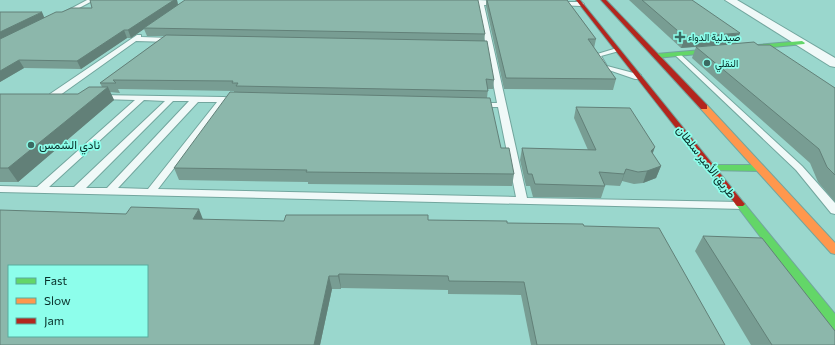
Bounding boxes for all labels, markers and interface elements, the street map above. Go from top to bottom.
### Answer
place label: صيدلية الدواء [688,31,740,44]
marker: صيدلية الدواء [675,32,685,42]
place label: النقلي [715,57,738,72]
marker: النقلي [702,58,712,68]
street label: طريق الأمير سلطان [673,122,740,202]
place label: نادي الشمس [39,137,100,155]
marker: نادي الشمس [26,140,36,150]
legend [8,265,148,337]
text: Fast [44,273,67,287]
text: Slow [44,293,71,307]
text: Jam [44,313,64,328]

